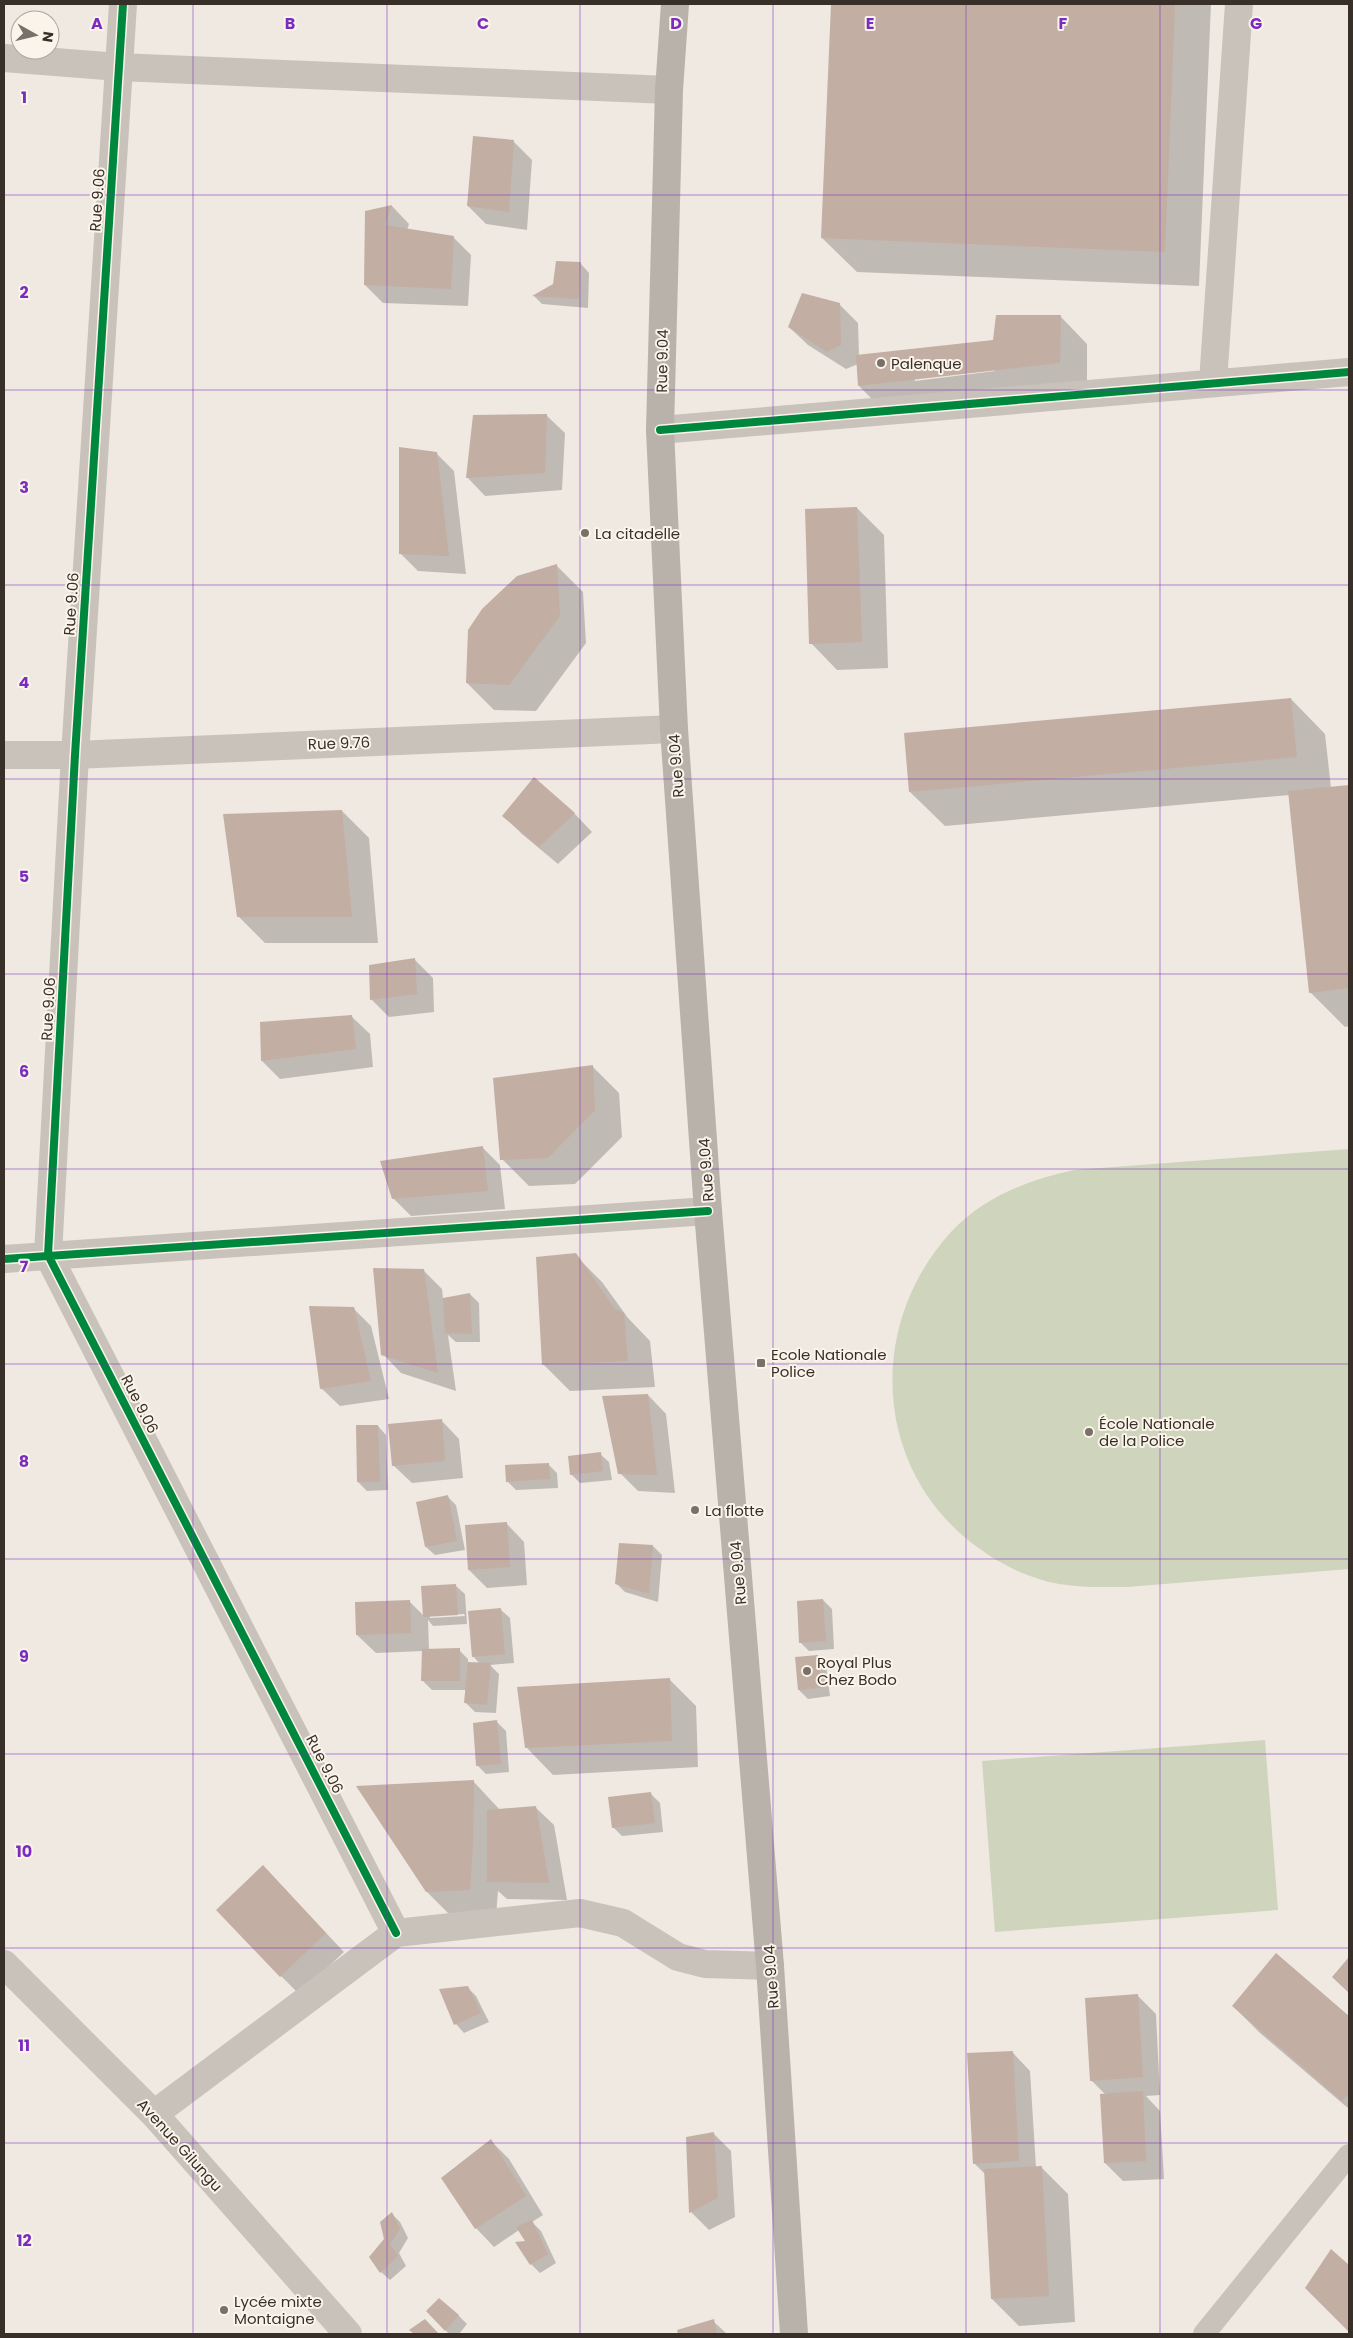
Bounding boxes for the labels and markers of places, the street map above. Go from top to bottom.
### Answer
place label: Palenque [891,353,961,374]
marker: Palenque [875,357,887,369]
place label: La citadelle [595,523,680,544]
marker: La citadelle [579,527,591,539]
place label: Ecole Nationale Police [771,1344,887,1382]
marker: Ecole Nationale Police [755,1357,767,1369]
place label: École Nationale de la Police [1099,1413,1215,1451]
marker: École Nationale de la Police [1083,1426,1095,1438]
place label: La flotte [705,1500,764,1521]
marker: La flotte [689,1504,701,1516]
place label: Royal Plus Chez Bodo [817,1652,897,1690]
marker: Royal Plus Chez Bodo [801,1665,813,1677]
place label: Lycée mixte Montaigne [234,2291,322,2329]
marker: Lycée mixte Montaigne [218,2304,230,2316]

